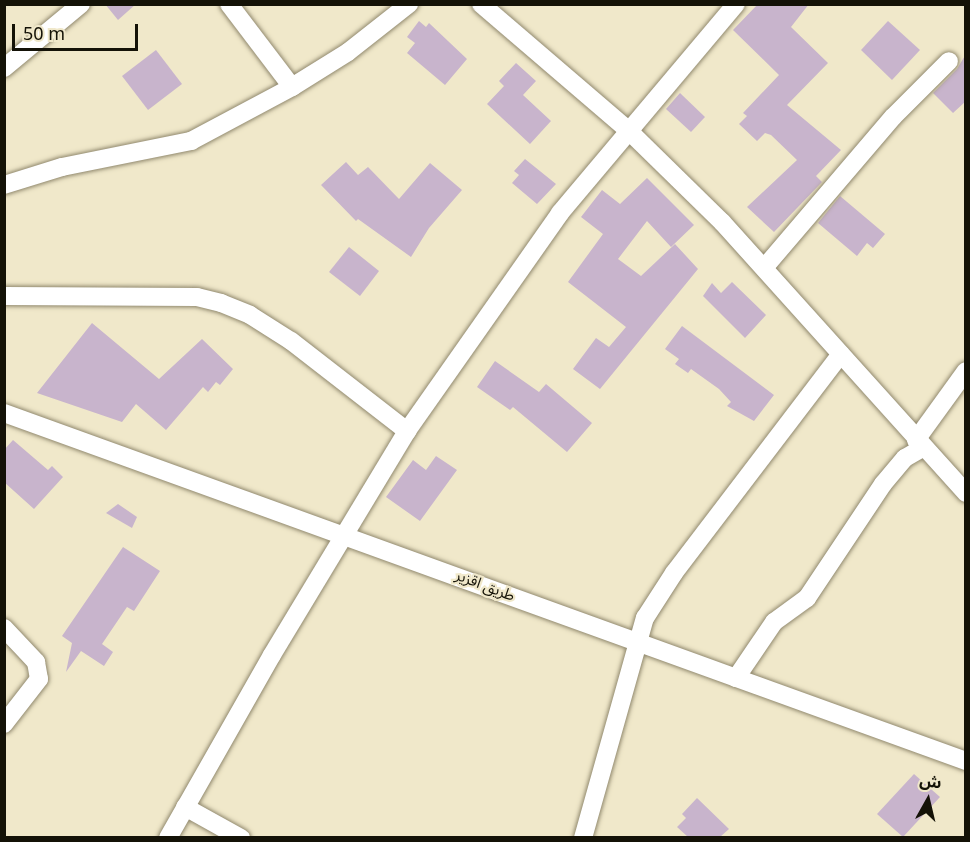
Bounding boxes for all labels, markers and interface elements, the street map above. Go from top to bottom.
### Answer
scale bar [15,12,141,50]
text: 50 m [23,15,65,53]
street label: طريق اقزير [453,566,517,606]
text: ش [917,764,944,801]
north arrow [898,770,958,830]

